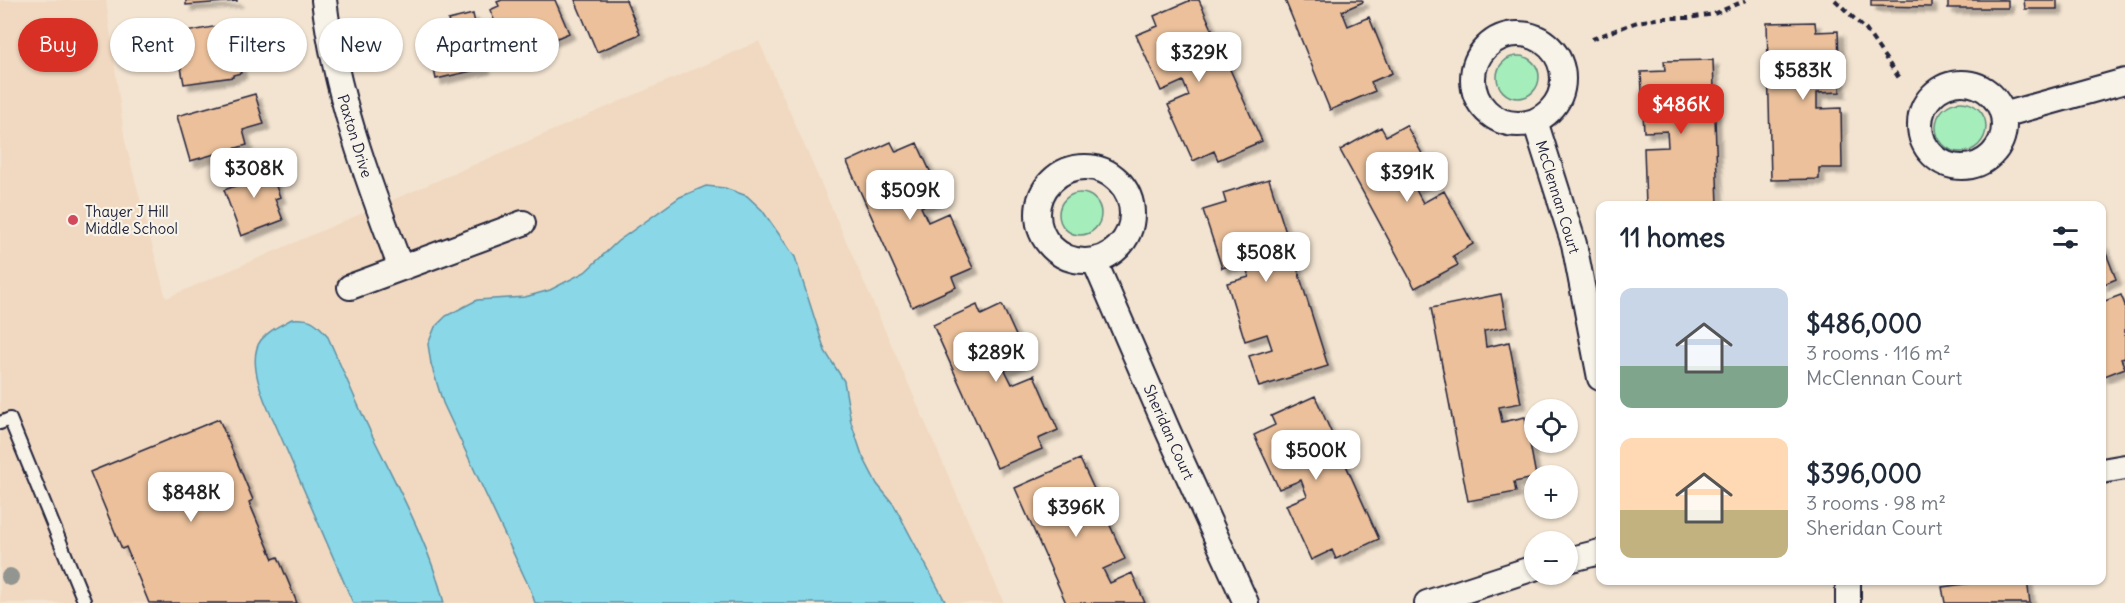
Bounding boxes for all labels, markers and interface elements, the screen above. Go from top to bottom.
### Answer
chip: Buy [18,18,98,72]
chip: Rent [110,18,195,72]
chip: Filters [207,18,307,72]
chip: New [319,18,403,72]
chip: Apartment [415,18,559,72]
pin: $329K [1157,32,1241,83]
text: $329K [1170,39,1228,64]
pin: $583K [1761,50,1845,101]
text: $583K [1774,57,1832,82]
pin: $486K [1639,84,1723,135]
text: $486K [1652,91,1710,116]
street label: Paxton Drive [333,92,377,180]
street label: McClennan Court [1532,138,1584,256]
pin: $308K [212,148,296,199]
pin: $391K [1365,152,1449,203]
text: $308K [224,155,284,180]
text: $391K [1380,159,1434,184]
pin: $509K [868,170,952,221]
text: $509K [880,177,940,202]
place label: Thayer J Hill Middle School [85,202,178,238]
marker: Thayer J Hill Middle School [66,213,80,227]
text: 11 homes [1620,221,1725,254]
icon: filters [2049,221,2082,254]
pin: $508K [1224,232,1308,283]
text: $508K [1236,239,1296,264]
text: $486,000 [1806,307,1922,340]
icon: home [1668,312,1740,384]
pin: $289K [954,332,1038,383]
text: $289K [967,339,1025,364]
text: 3 rooms · 116 m² [1806,340,1950,365]
text: McClennan Court [1806,365,1962,390]
street label: Sheridan Court [1140,381,1198,483]
map controls [1524,399,1578,585]
button: locate [1524,399,1578,453]
pin: $500K [1274,430,1358,481]
text: $500K [1285,437,1347,462]
text: $396,000 [1806,457,1922,490]
icon: home [1668,462,1740,534]
button: + [1524,465,1578,519]
pin: $848K [149,472,233,523]
text: $848K [162,479,220,504]
pin: $396K [1034,487,1118,538]
text: 3 rooms · 98 m² [1806,490,1946,515]
text: $396K [1047,494,1105,519]
text: Sheridan Court [1806,515,1942,540]
button: − [1524,531,1578,585]

